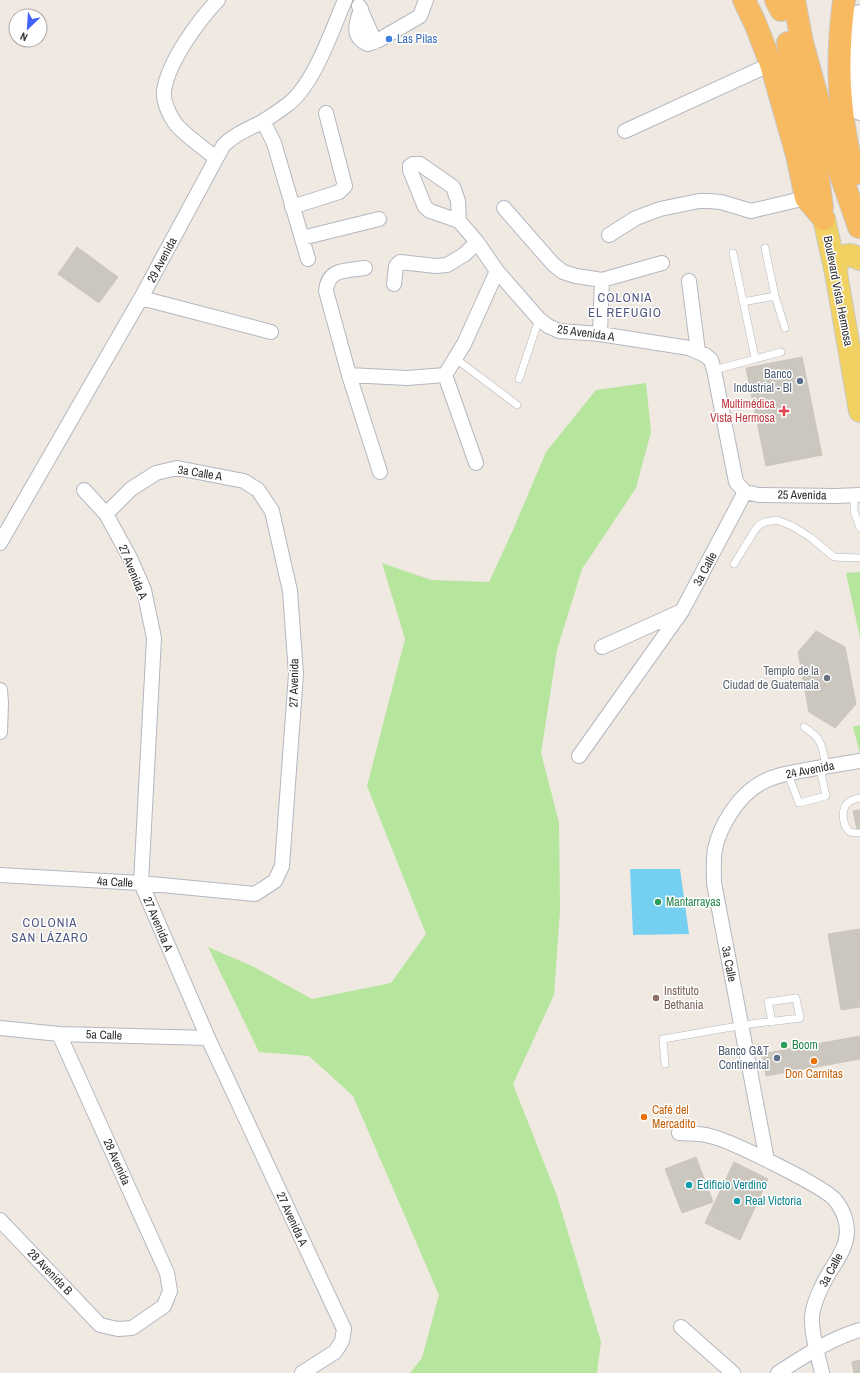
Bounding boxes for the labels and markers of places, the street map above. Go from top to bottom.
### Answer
place label: Las Pilas [397,31,438,47]
marker: Las Pilas [384,34,394,44]
place label: Banco Industrial - BI [733,366,792,396]
marker: Banco Industrial - BI [795,376,805,386]
place label: Multimédica Vista Hermosa [710,396,776,426]
marker: Multimédica Vista Hermosa [778,405,790,417]
place label: Templo de la Ciudad de Guatemala [723,663,820,693]
marker: Templo de la Ciudad de Guatemala [822,673,832,683]
place label: Mantarrayas [666,894,721,910]
marker: Mantarrayas [653,897,663,907]
place label: Instituto Bethania [664,983,704,1013]
marker: Instituto Bethania [651,993,661,1003]
place label: Boom [792,1037,818,1053]
marker: Boom [779,1040,789,1050]
place label: Banco G&T Continental [718,1043,769,1073]
marker: Banco G&T Continental [772,1053,782,1063]
marker: Don Carnitas [809,1056,819,1066]
place label: Don Carnitas [785,1066,843,1082]
place label: Café del Mercadito [652,1102,696,1132]
marker: Café del Mercadito [639,1112,649,1122]
place label: Edificio Verdino [697,1177,767,1193]
marker: Edificio Verdino [684,1180,694,1190]
place label: Real Victoria [745,1193,802,1209]
marker: Real Victoria [732,1196,742,1206]

